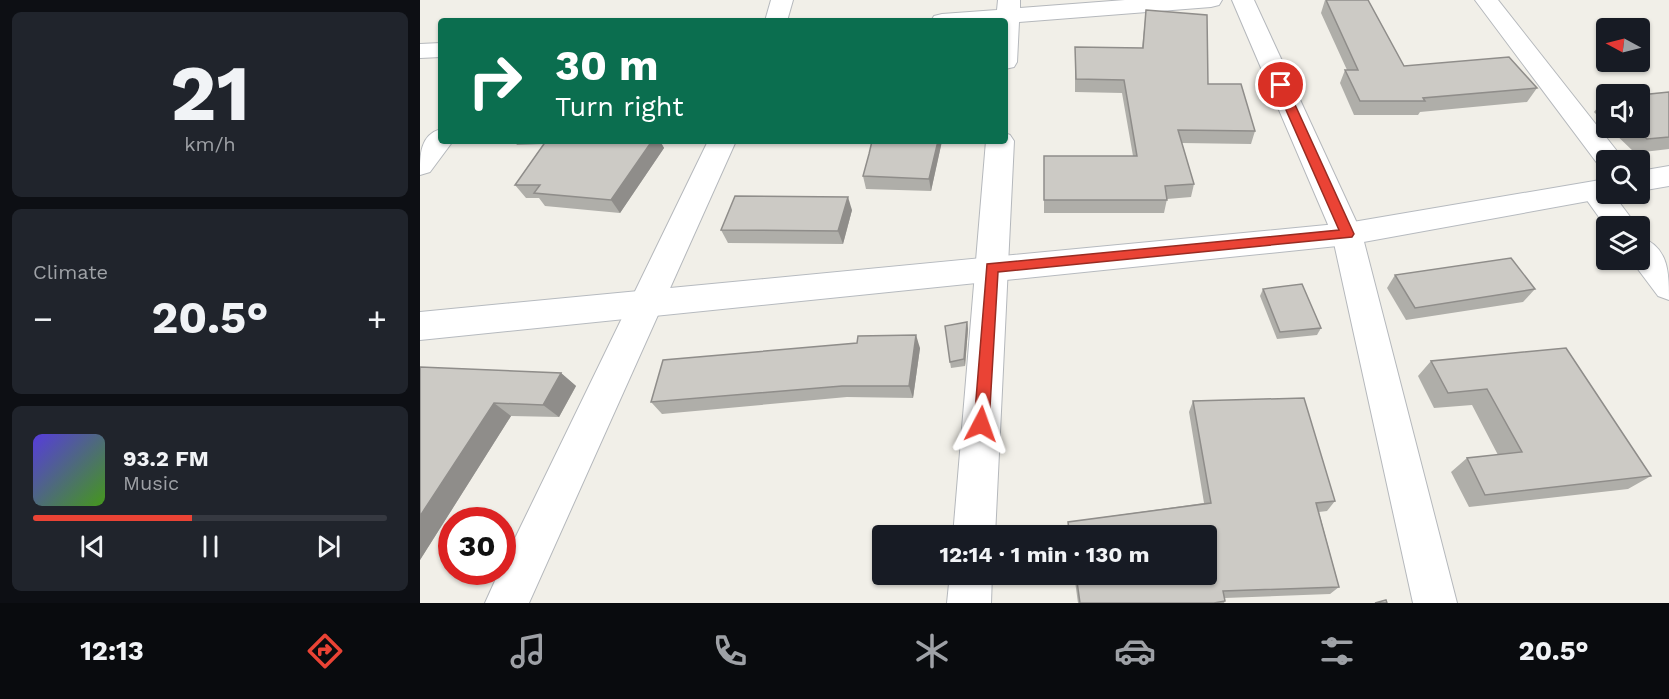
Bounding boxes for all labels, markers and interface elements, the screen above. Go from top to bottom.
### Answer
north arrow [1596,18,1650,72]
map controls [1596,18,1650,270]
text: 30 m [555,41,659,90]
icon: right [456,42,534,120]
text: 21 [170,47,250,139]
pin [1255,59,1306,110]
icon: arrive [1264,68,1297,101]
button: sound [1596,84,1650,138]
text: Turn right [555,91,684,123]
text: km/h [184,132,236,156]
button: search [1596,150,1650,204]
button: layers [1596,216,1650,270]
text: Climate [33,260,108,284]
text: 20.5° [152,291,268,344]
text: − [33,299,53,338]
text: + [367,299,387,338]
position arrow [949,392,1013,456]
text: 93.2 FM [123,446,209,471]
text: Music [123,471,179,495]
speed limit sign: 30 [438,507,516,585]
icon: previous [76,530,109,563]
icon: pause [194,530,227,563]
icon: next [312,530,345,563]
text: 12:14 · 1 min · 130 m [939,542,1150,567]
icon: directions [304,630,346,672]
icon: music [507,630,549,672]
icon: phone [709,630,751,672]
icon: climate [911,630,953,672]
icon: car [1114,630,1156,672]
icon: filters [1316,630,1358,672]
text: 12:13 [80,635,144,667]
text: 20.5° [1519,635,1589,667]

